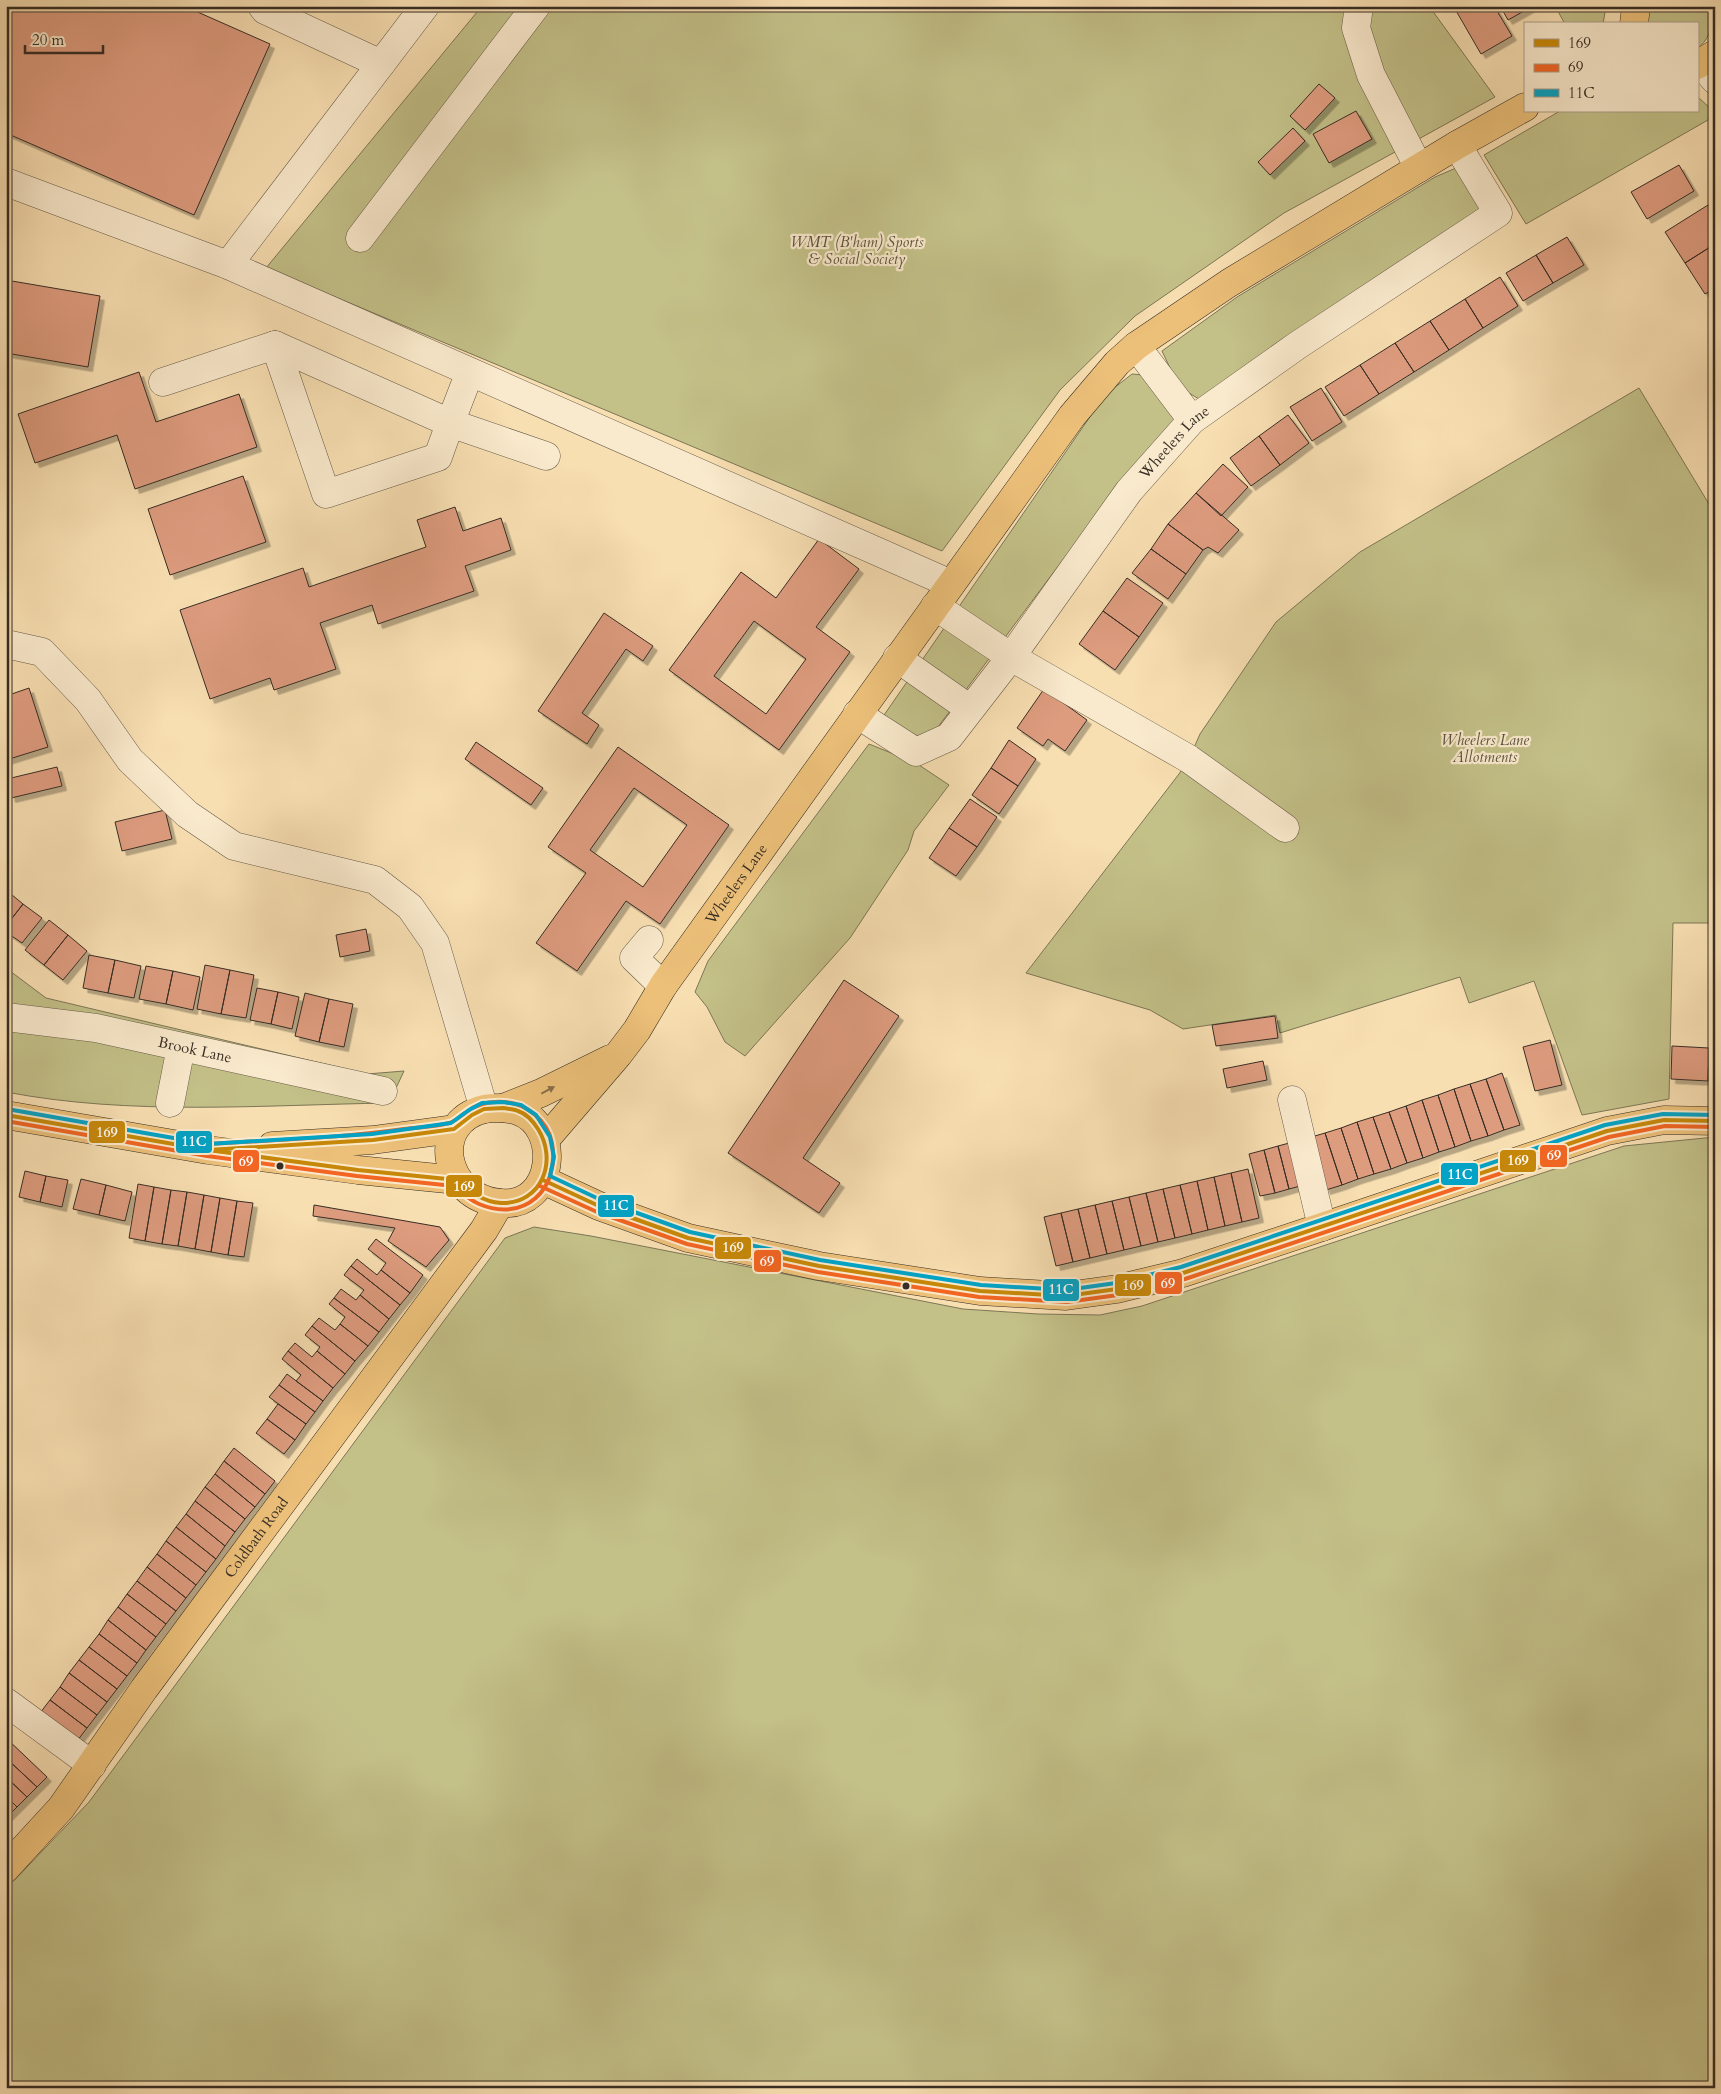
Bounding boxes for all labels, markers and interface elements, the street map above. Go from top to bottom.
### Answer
scale bar [25,22,102,54]
legend [1524,22,1698,112]
text: 20 m [32,30,64,50]
text: 169 [1568,33,1591,53]
text: 69 [1568,57,1584,77]
text: 11C [1568,83,1595,103]
park label: WMT (B'ham) Sports & Social Society [790,232,924,269]
street label: Wheelers Lane [1134,401,1213,484]
park label: Wheelers Lane Allotments [1441,730,1529,767]
street label: Wheelers Lane [700,840,772,929]
street label: Brook Lane [156,1032,234,1068]
one-way arrow [541,1086,555,1094]
line badge: 169 [88,1120,126,1144]
text: 169 [96,1123,118,1142]
line badge: 11C [175,1130,213,1154]
text: 11C [181,1132,207,1151]
line badge: 69 [1539,1144,1568,1168]
text: 69 [1547,1146,1561,1165]
line badge: 69 [232,1149,260,1173]
line badge: 169 [1499,1149,1537,1173]
text: 169 [1507,1151,1529,1170]
text: 69 [239,1152,253,1171]
unlabelled marker [275,1161,285,1171]
line badge: 11C [1440,1162,1479,1186]
text: 11C [1447,1165,1473,1184]
line badge: 169 [445,1174,483,1198]
text: 169 [453,1177,475,1196]
line badge: 11C [597,1194,635,1218]
text: 11C [603,1196,629,1215]
line badge: 169 [714,1236,752,1260]
text: 169 [722,1238,744,1257]
line badge: 69 [753,1249,782,1273]
text: 69 [760,1252,774,1271]
line badge: 69 [1154,1271,1183,1295]
line badge: 169 [1114,1273,1152,1297]
text: 69 [1161,1274,1175,1293]
text: 169 [1122,1276,1144,1295]
line badge: 11C [1042,1278,1080,1302]
text: 11C [1048,1280,1074,1299]
unlabelled marker [901,1281,911,1291]
street label: Coldbath Road [220,1493,293,1582]

